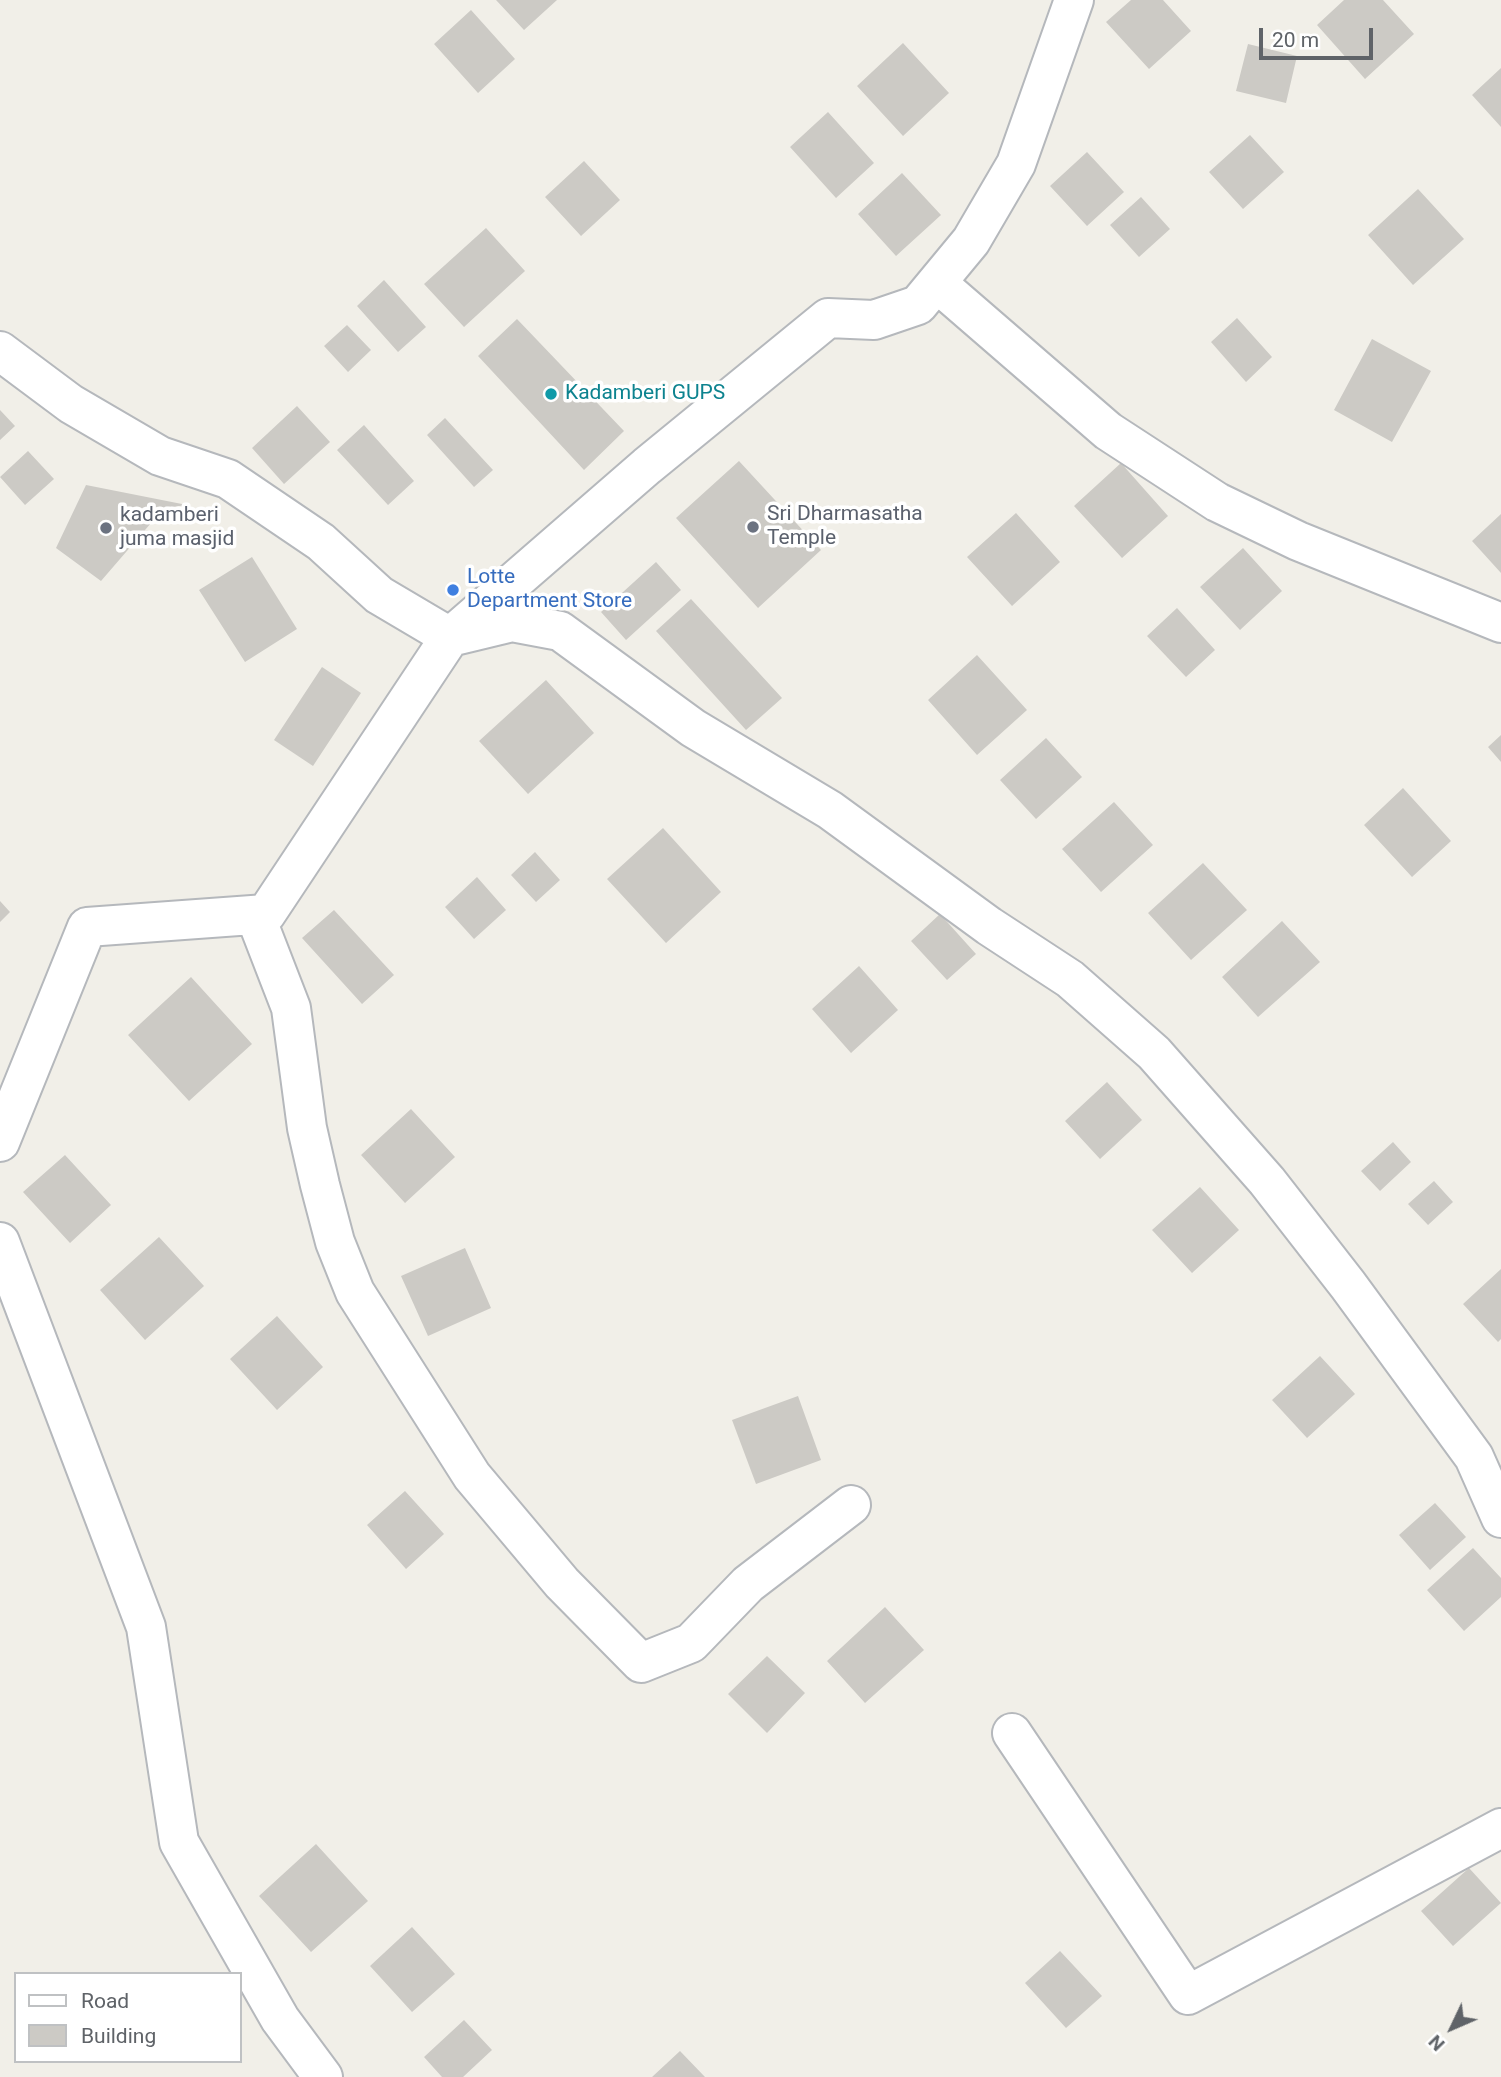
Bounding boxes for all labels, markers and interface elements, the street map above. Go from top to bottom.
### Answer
scale bar [1263,14,1377,58]
text: 20 m [1272,28,1319,52]
place label: Kadamberi GUPS [565,381,725,407]
marker: Kadamberi GUPS [543,386,559,402]
place label: Sri Dharmasatha Temple [767,502,923,552]
place label: kadamberi juma masjid [120,503,234,553]
marker: Sri Dharmasatha Temple [745,519,761,535]
marker: kadamberi juma masjid [98,520,114,536]
place label: Lotte Department Store [467,565,632,615]
marker: Lotte Department Store [445,582,461,598]
legend [14,1972,242,2063]
text: Road [81,1989,129,2013]
north arrow [1417,1993,1487,2063]
text: Building [81,2024,156,2048]
text: N [1424,2030,1449,2056]

